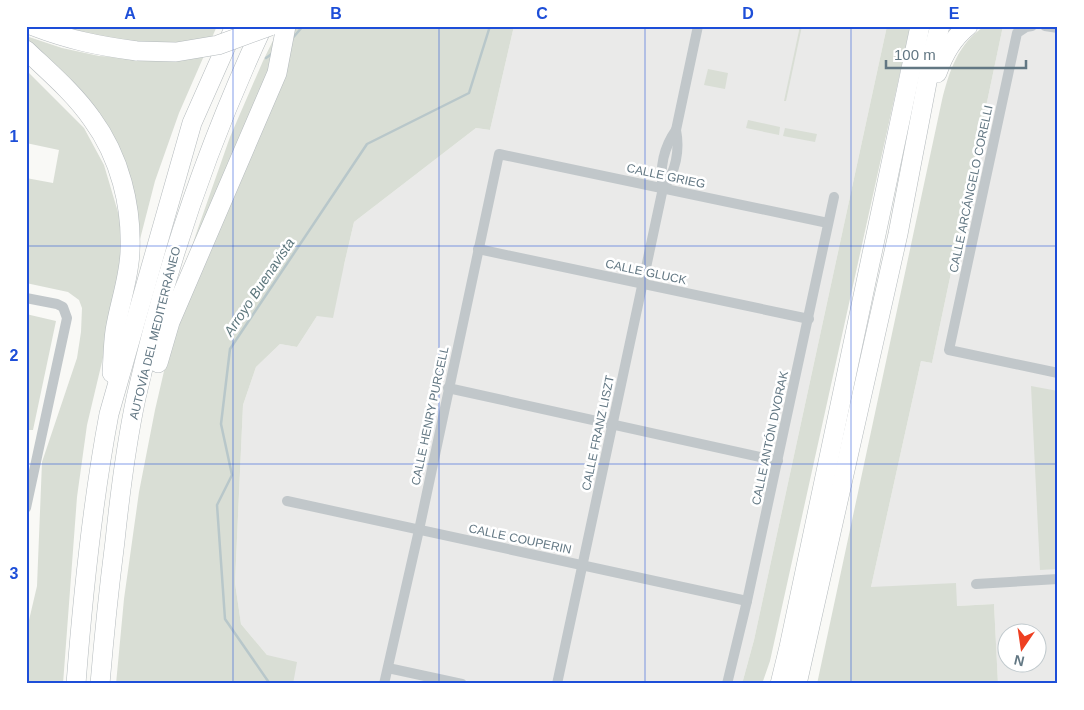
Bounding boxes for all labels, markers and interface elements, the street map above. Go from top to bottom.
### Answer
text: A [124,5,136,22]
text: B [330,5,342,22]
text: C [536,5,548,22]
text: D [742,5,754,22]
text: E [949,5,960,22]
scale bar [886,38,1026,70]
text: 100 m [894,46,936,63]
street label: CALLE ARCÁNGELO CORELLI [945,104,996,274]
text: 1 [10,128,19,145]
street label: CALLE GRIEG [625,161,707,191]
water label: Arroyo Buenavista [220,235,298,340]
street label: AUTOVÍA DEL MEDITERRÁNEO [126,245,183,421]
street label: CALLE GLUCK [604,257,688,287]
street label: CALLE HENRY PURCELL [408,345,452,487]
text: 2 [10,347,19,364]
street label: CALLE ANTÓN DVORAK [748,369,791,506]
street label: CALLE FRANZ LISZT [579,373,617,492]
street label: CALLE COUPERIN [467,521,573,557]
text: 3 [10,565,19,582]
north arrow [996,622,1046,672]
text: N [1012,652,1026,670]

